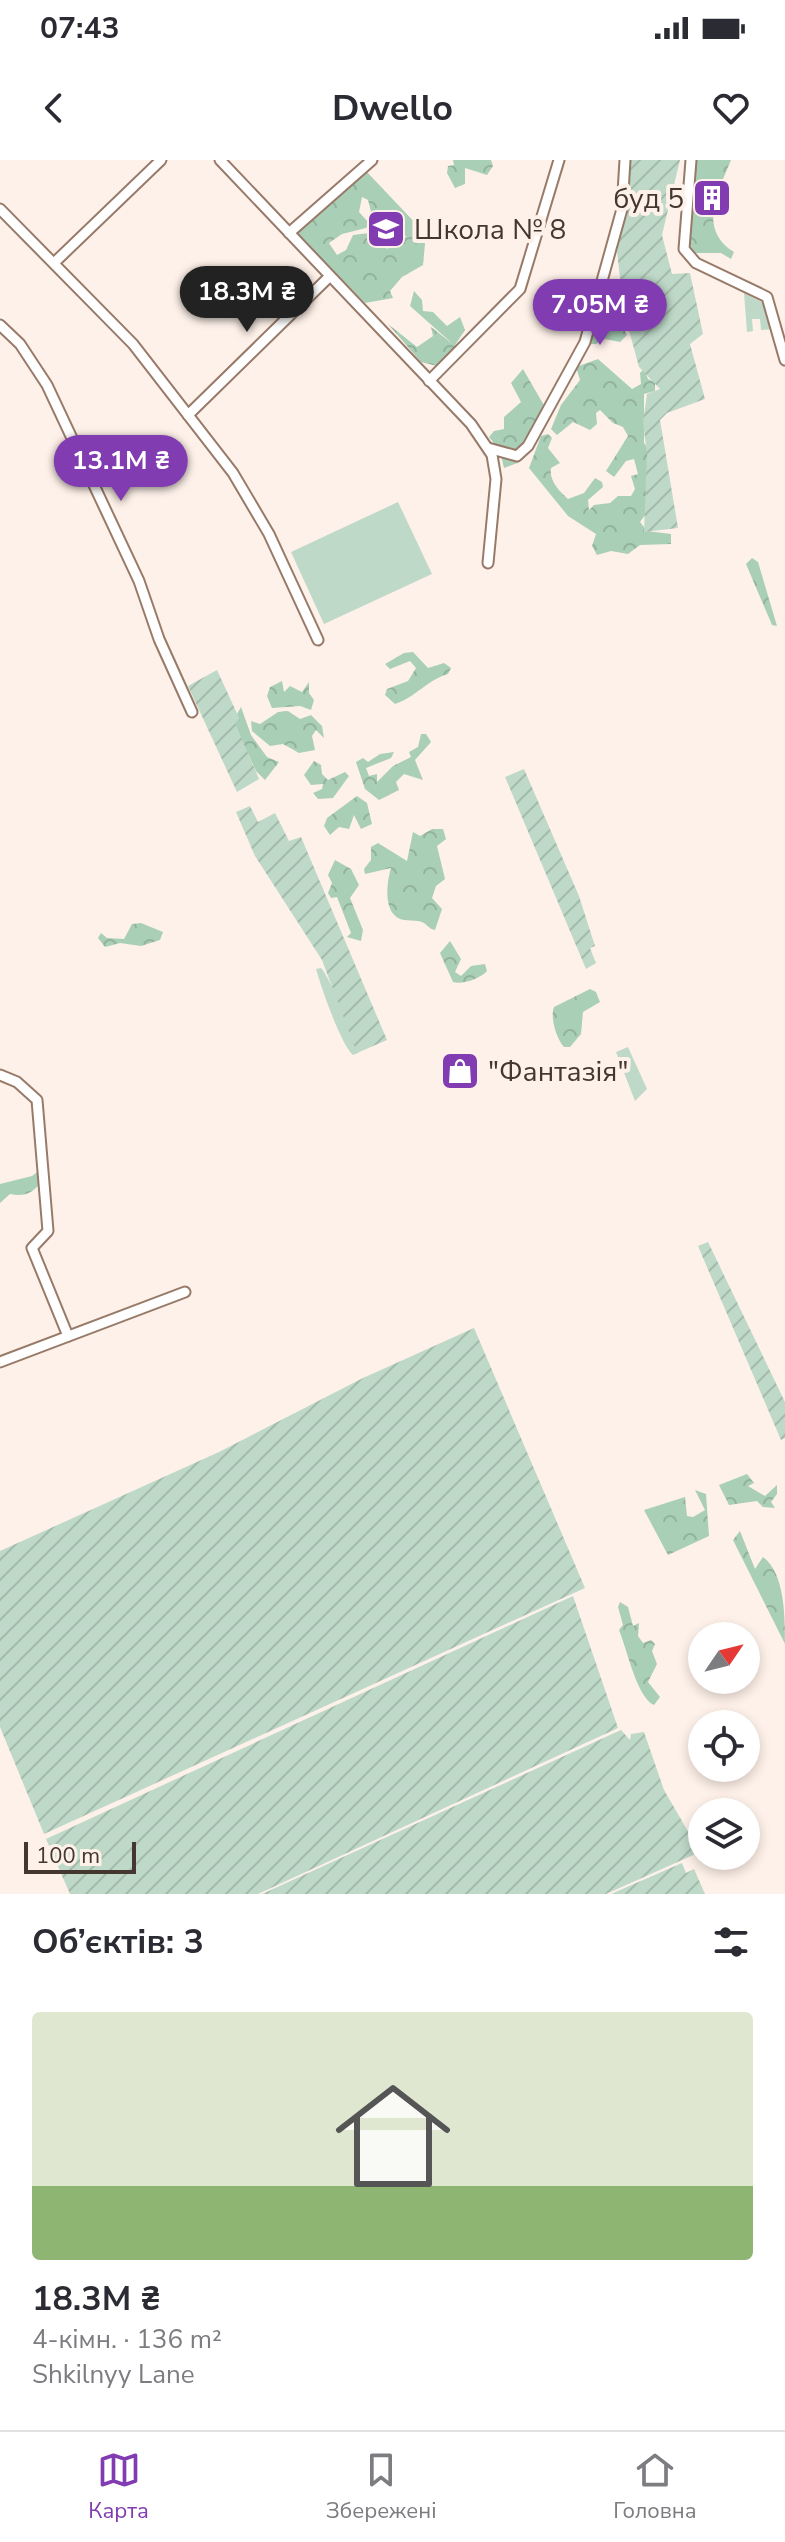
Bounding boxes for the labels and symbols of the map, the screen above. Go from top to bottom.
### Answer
building icon: буд 5 [691,177,733,219]
place label: буд 5 [613,180,684,218]
school or university icon: Школа № 8 [365,208,407,250]
place label: Школа № 8 [414,211,566,249]
pin: 18.3M ₴ [173,266,321,334]
pin: 7.05M ₴ [526,279,674,347]
pin: 13.1M ₴ [47,435,195,503]
shop icon: "Фантазія" [439,1050,481,1092]
place label: "Фантазія" [488,1053,628,1091]
north arrow [688,1622,760,1694]
scale bar [24,1838,136,1874]

